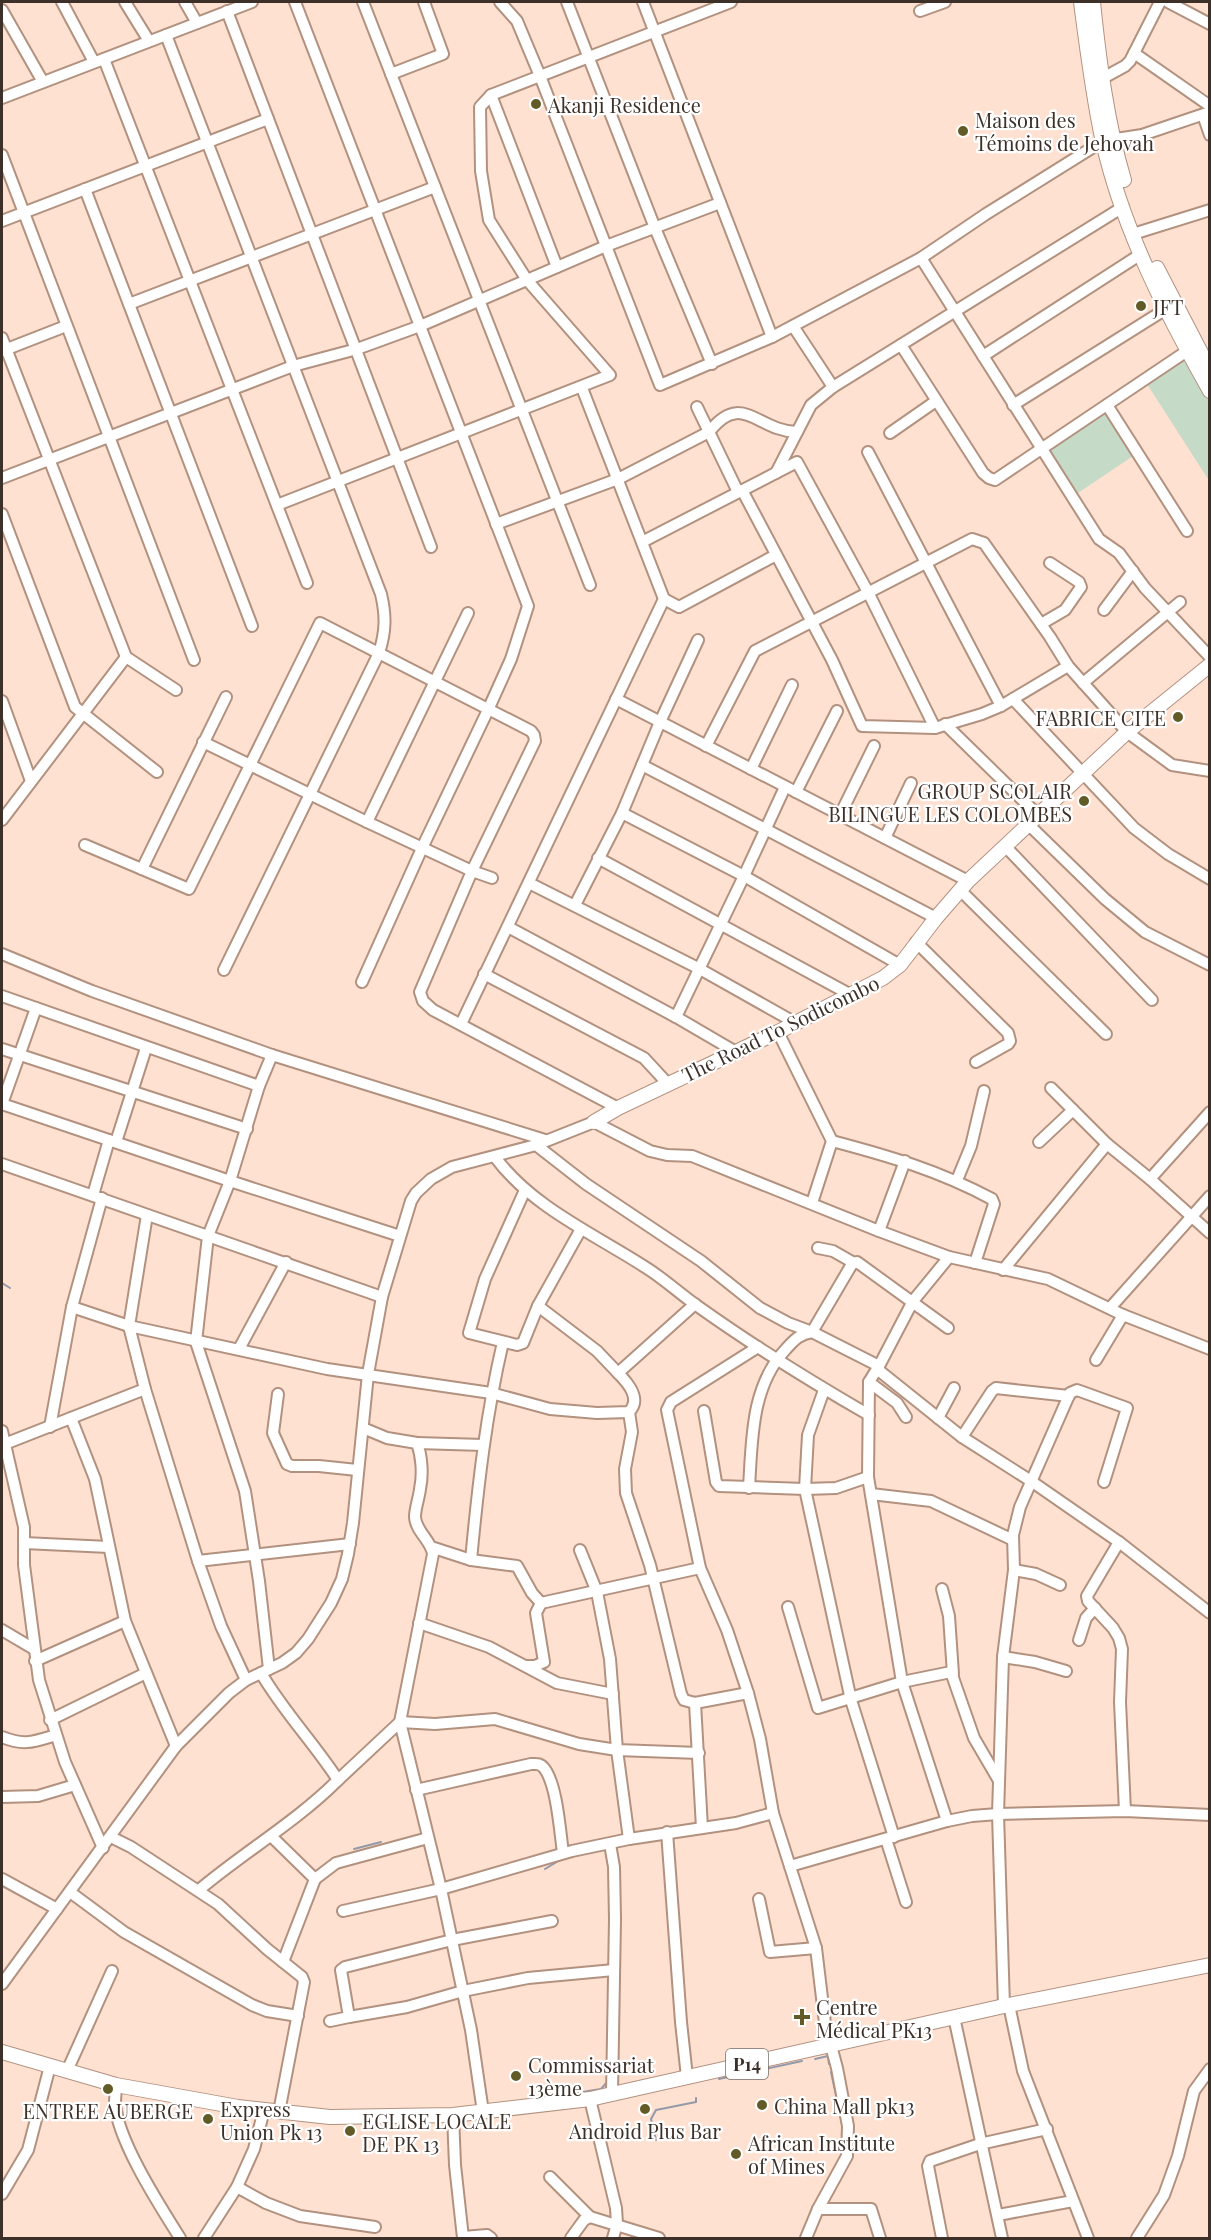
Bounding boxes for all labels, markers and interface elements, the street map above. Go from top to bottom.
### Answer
place label: Akanji Residence [547,91,701,118]
marker: Akanji Residence [529,97,543,111]
place label: Maison des Témoins de Jehovah [975,106,1154,156]
marker: Maison des Témoins de Jehovah [956,124,970,138]
place label: JFT [1152,293,1183,320]
marker: JFT [1134,299,1148,313]
place label: FABRICE CITE [1035,704,1166,731]
marker: FABRICE CITE [1171,710,1185,724]
place label: GROUP SCOLAIR BILINGUE LES COLOMBES [828,777,1073,827]
marker: GROUP SCOLAIR BILINGUE LES COLOMBES [1077,794,1091,808]
street label: The Road To Sodicombo [677,968,883,1088]
place label: Centre Médical PK13 [816,1993,932,2043]
marker: Centre Médical PK13 [793,2008,811,2026]
road number: P14 [726,2049,768,2079]
place label: Commissariat 13ème [528,2051,655,2101]
marker: Commissariat 13ème [509,2069,523,2083]
marker: ENTREE AUBERGE [101,2082,115,2096]
place label: China Mall pk13 [774,2092,914,2119]
place label: Express Union Pk 13 [220,2095,322,2145]
place label: ENTREE AUBERGE [23,2097,193,2124]
marker: China Mall pk13 [755,2098,769,2112]
marker: Android Plus Bar [638,2102,652,2116]
place label: EGLISE LOCALE DE PK 13 [362,2107,511,2157]
marker: Express Union Pk 13 [201,2112,215,2126]
place label: Android Plus Bar [568,2117,721,2144]
marker: EGLISE LOCALE DE PK 13 [343,2124,357,2138]
place label: African Institute of Mines [747,2129,895,2179]
marker: African Institute of Mines [729,2147,743,2161]

